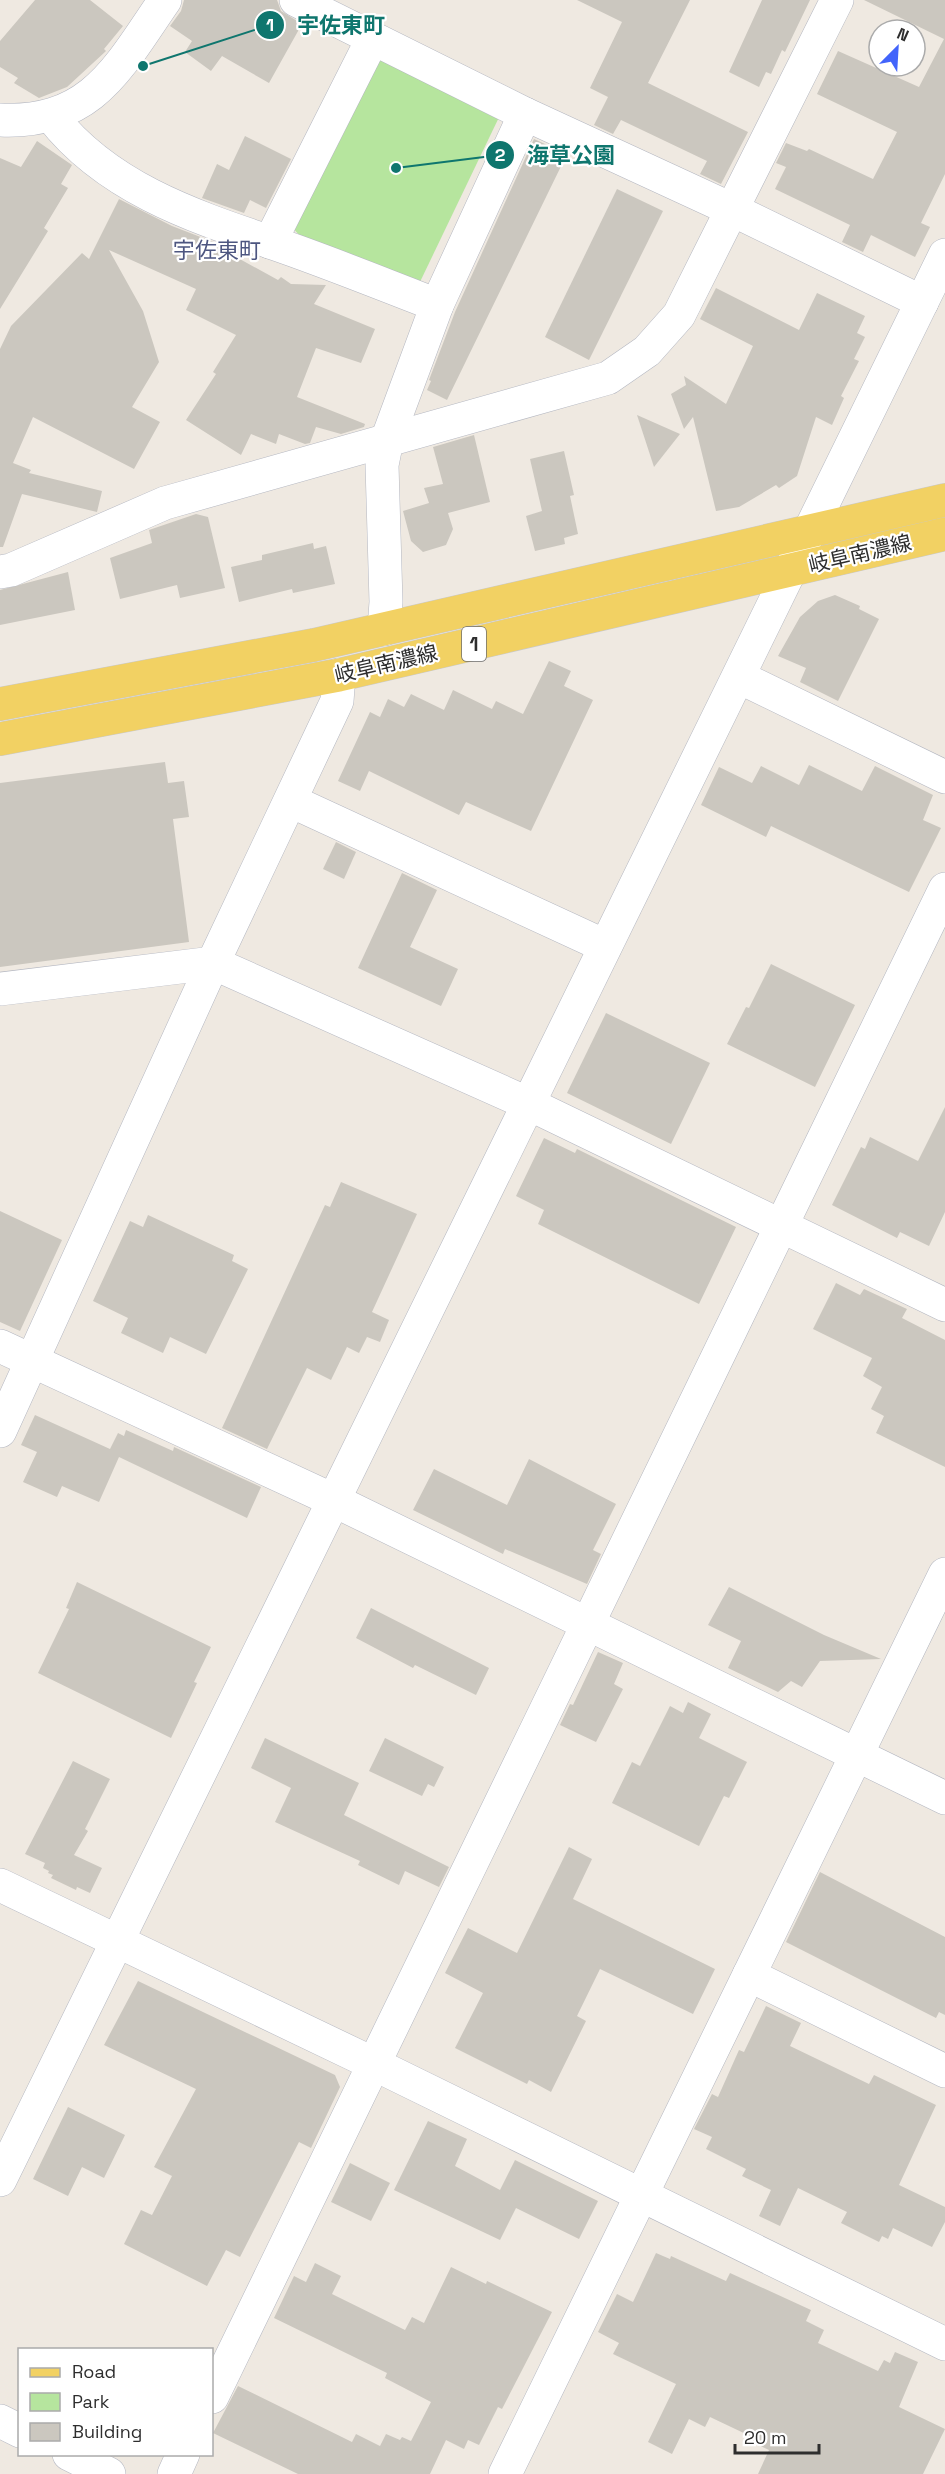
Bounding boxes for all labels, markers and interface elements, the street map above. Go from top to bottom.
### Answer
callout: 宇佐東町 [255,5,397,45]
text: 宇佐東町 [297,11,385,39]
text: 1 [266,13,274,36]
north arrow [867,18,927,78]
text: N [894,23,912,47]
callout: 海草公園 [485,135,627,175]
text: 海草公園 [527,141,615,169]
text: 2 [495,143,506,166]
district label: 宇佐東町 [173,236,261,264]
street label: 岐阜南濃線 [806,529,914,578]
road number: 1 [462,627,486,661]
street label: 岐阜南濃線 [332,639,440,688]
legend [18,2348,213,2456]
text: Road [72,2360,116,2383]
text: Park [72,2390,110,2413]
scale bar [735,2417,819,2455]
text: Building [72,2420,142,2443]
text: 20 m [744,2426,787,2449]

